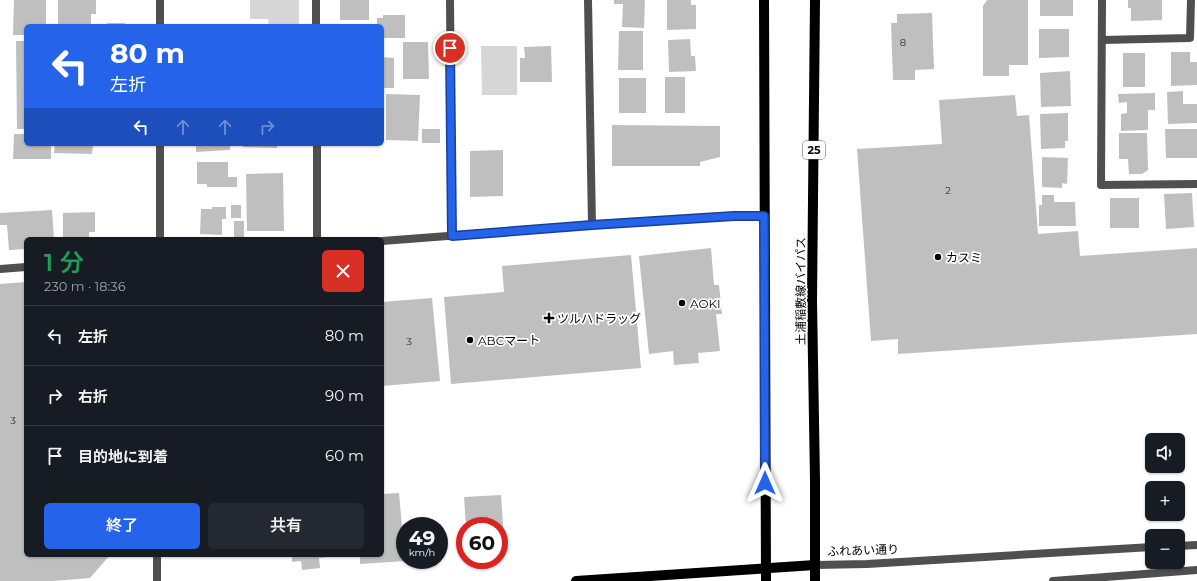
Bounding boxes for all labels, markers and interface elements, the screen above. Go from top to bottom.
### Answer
pin [433,31,467,65]
text: 80 m [110,36,185,70]
house number: 8 [900,36,906,49]
icon: arrive [439,37,461,59]
icon: left [44,40,96,92]
text: 左折 [110,74,146,96]
icon: left [130,116,152,138]
icon: ahead [172,116,194,138]
icon: ahead [214,116,236,138]
icon: right [256,116,278,138]
road number: 25 [803,141,825,159]
house number: 2 [945,184,951,197]
street label: 土浦稲敷線バイパス [793,237,808,345]
text: 1 分 [44,248,84,277]
button: close [322,250,364,292]
place label: カスミ [946,250,982,265]
marker: カスミ [933,252,943,262]
text: 230 m · 18:36 [44,278,126,294]
place label: AOKI [690,296,721,311]
marker: AOKI [677,298,687,308]
place label: ツルハドラッグ [557,311,641,326]
marker: ツルハドラッグ [544,313,554,323]
icon: left [44,325,66,347]
text: 80 m [325,326,364,345]
text: 左折 [78,327,108,346]
place label: ABCマート [478,333,540,348]
house number: 3 [406,335,412,348]
marker: ABCマート [465,335,475,345]
icon: right [44,385,66,407]
text: 90 m [325,386,364,405]
text: 右折 [78,387,108,406]
house number: 3 [10,414,16,427]
map controls [1145,433,1185,569]
button: sound [1145,433,1185,473]
icon: arrive [44,445,66,467]
text: 60 m [325,446,364,465]
text: 目的地に到着 [78,447,168,466]
position arrow [744,462,786,504]
button: + [1145,481,1185,521]
button: 終了 [44,503,200,549]
button: 共有 [208,503,364,549]
speed limit sign: 60 [456,517,508,569]
text: 49 [409,526,435,550]
button: − [1145,529,1185,569]
street label: ふれあい通り [827,541,899,559]
text: km/h [409,546,435,559]

